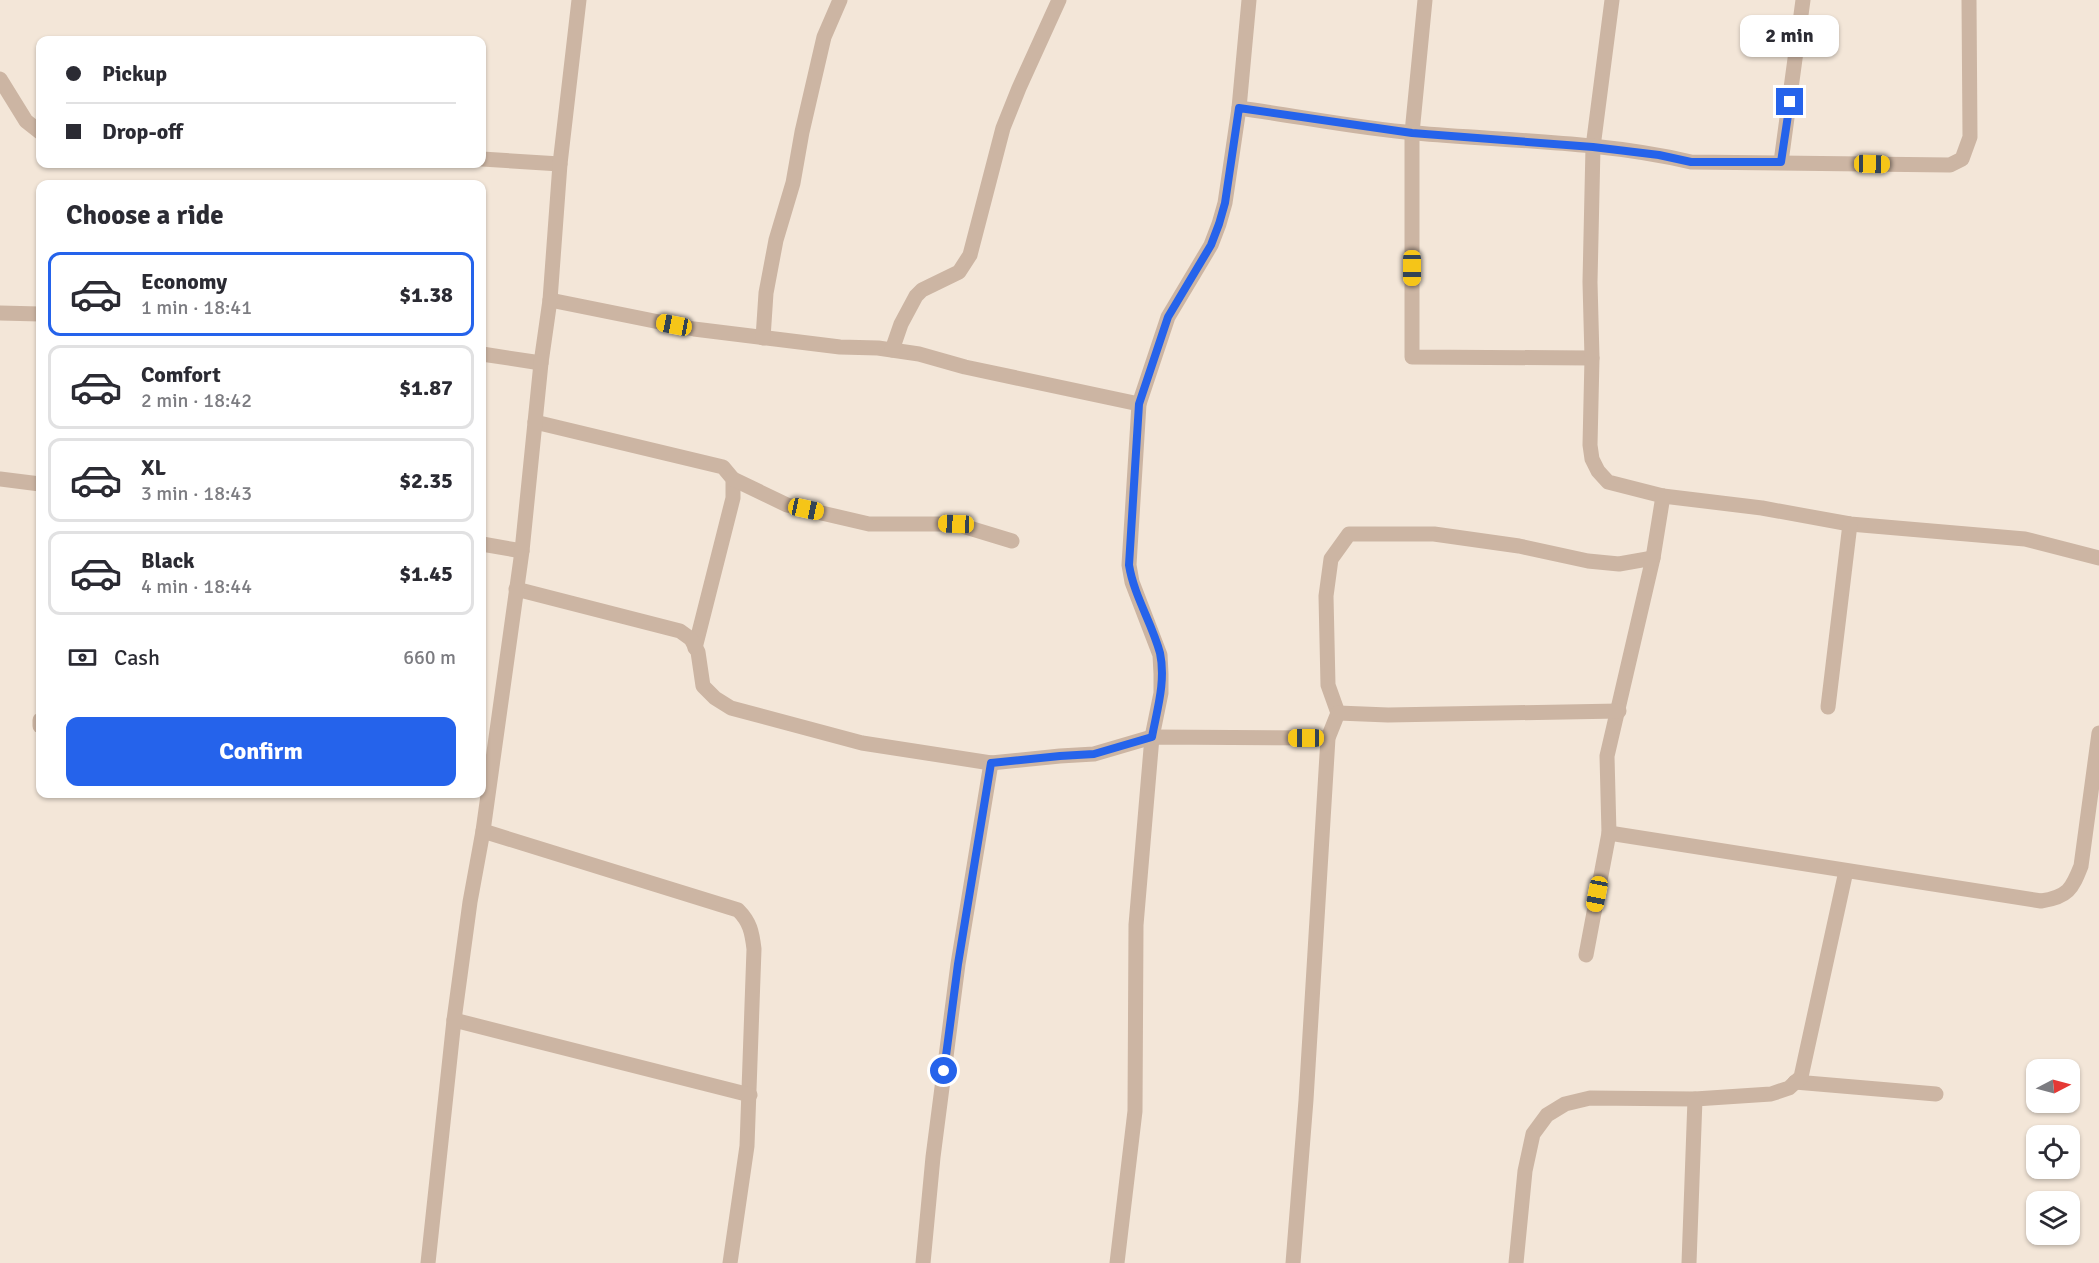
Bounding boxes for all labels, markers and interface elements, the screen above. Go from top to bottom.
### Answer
callout: 2 min [1740,15,1840,57]
text: 2 min [1765,23,1814,48]
text: Pickup [102,60,167,87]
route end [1776,88,1803,115]
text: Drop-off [102,118,183,145]
car [1854,155,1890,173]
text: Choose a ride [66,199,224,232]
car [1403,250,1421,286]
icon: car [69,267,123,321]
text: Economy [141,268,227,295]
text: $1.38 [399,281,453,308]
text: 1 min · 18:41 [141,295,252,320]
car [655,313,693,337]
icon: car [69,360,123,414]
text: Comfort [141,361,221,388]
text: $1.87 [399,374,453,401]
text: 2 min · 18:42 [141,388,252,413]
icon: car [69,453,123,507]
text: XL [141,454,166,481]
text: $2.35 [399,467,453,494]
text: 3 min · 18:43 [141,481,252,506]
car [787,496,825,522]
car [938,514,974,534]
icon: car [69,546,123,600]
text: Black [141,547,195,574]
text: $1.45 [399,560,453,587]
text: 4 min · 18:44 [141,574,252,599]
icon: cash [66,641,99,674]
text: Cash [114,644,160,671]
text: 660 m [403,645,456,670]
button: Confirm [66,717,456,786]
car [1288,729,1324,747]
car [1585,875,1609,913]
route start [930,1057,957,1084]
north arrow [2026,1059,2080,1113]
map controls [2026,1059,2080,1245]
button: locate [2026,1125,2080,1179]
button: layers [2026,1191,2080,1245]

